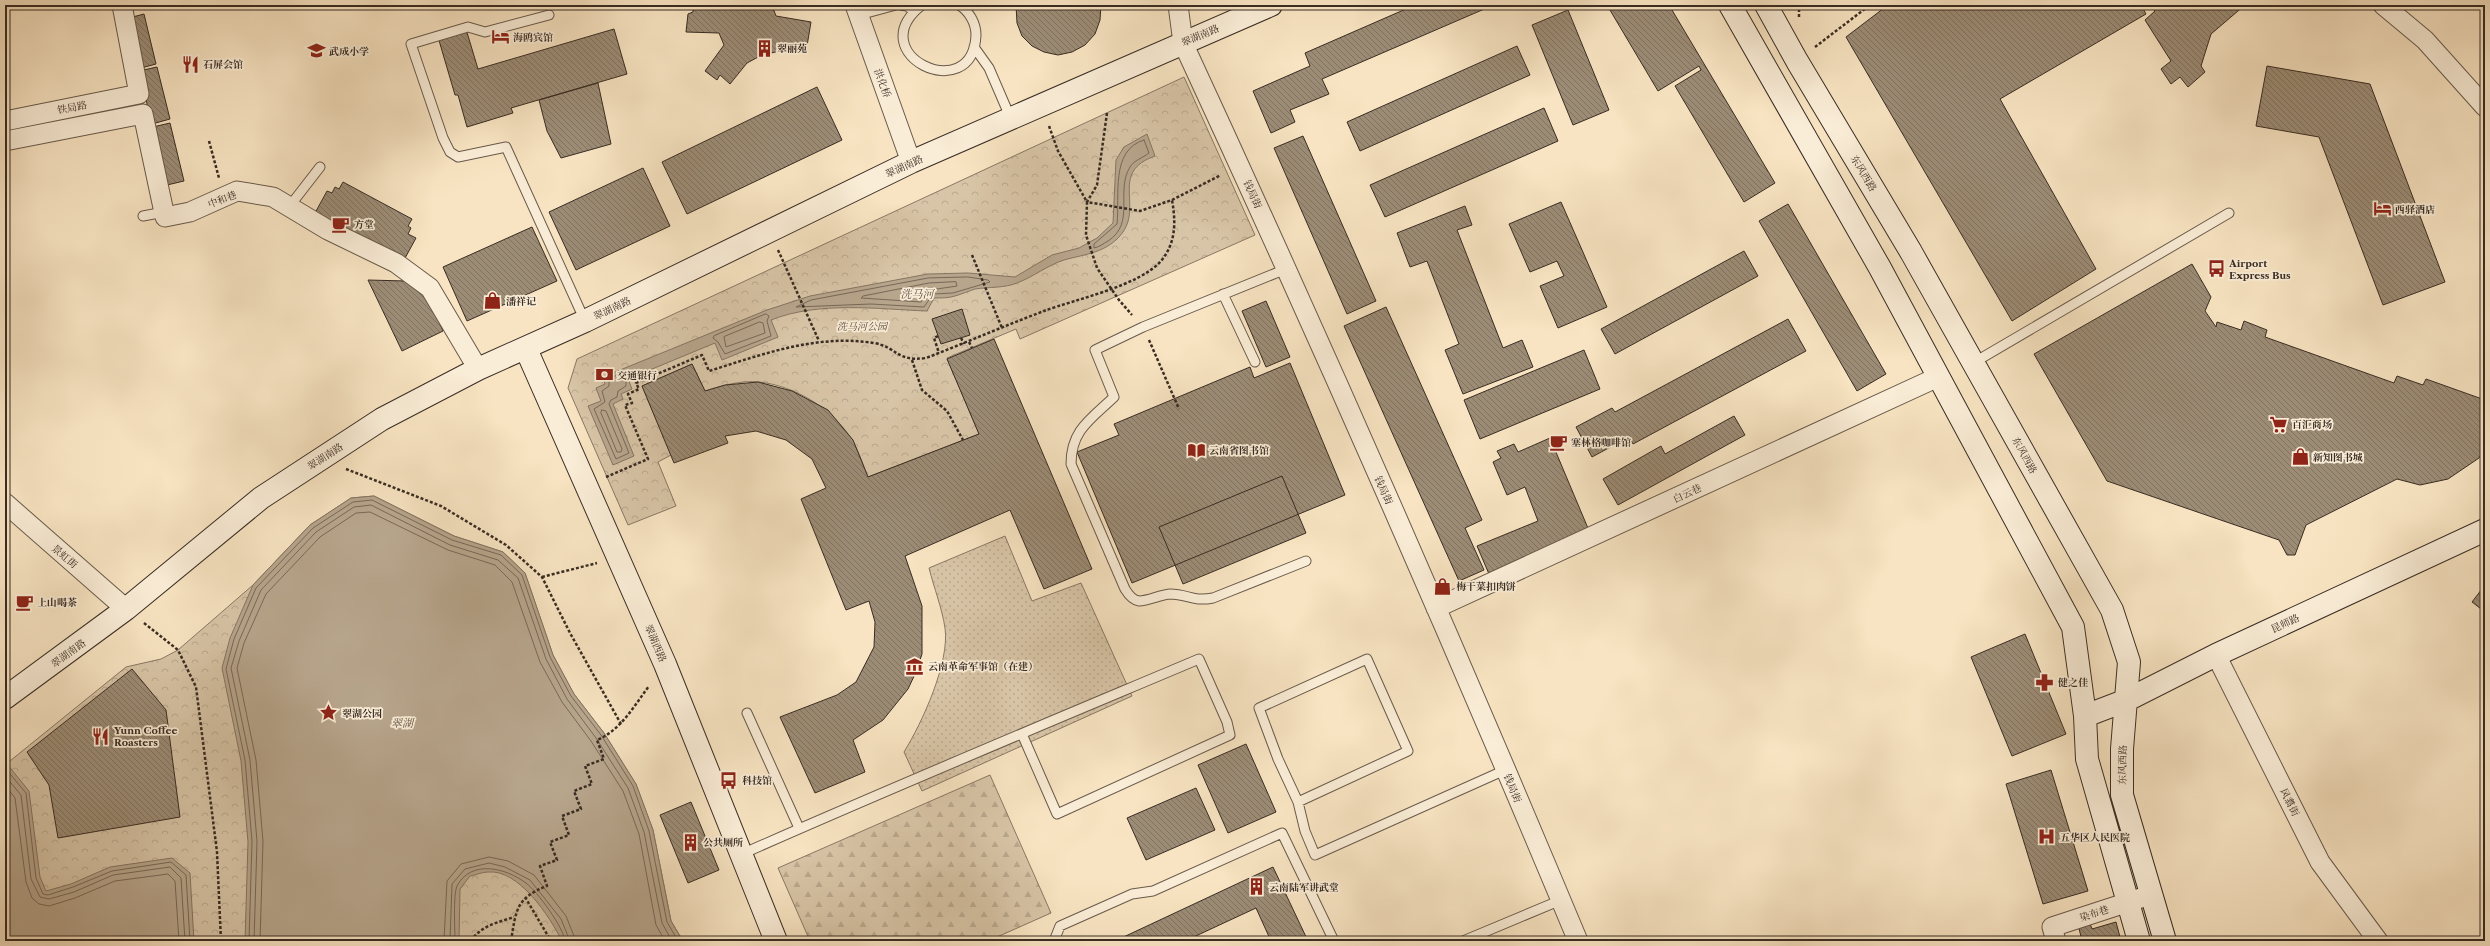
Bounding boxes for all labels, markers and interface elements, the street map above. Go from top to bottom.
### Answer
street label: 翠湖南路 [1179,22,1221,49]
hotel icon: 海鸥宾馆 [490,27,510,47]
place label: 海鸥宾馆 [513,31,553,44]
building icon: 翠丽苑 [754,38,774,58]
school or university icon: 武成小学 [306,41,326,61]
place label: 翠丽苑 [777,42,807,55]
place label: 武成小学 [329,45,369,58]
restaurant icon: 石屏会馆 [180,54,200,74]
place label: 石屏会馆 [203,58,243,71]
street label: 洪化桥 [871,67,894,99]
street label: 铁局路 [56,98,88,117]
street label: 翠湖南路 [883,152,925,181]
street label: 东风西路 [1848,153,1879,194]
street label: 钱局街 [1241,178,1265,211]
street label: 中和巷 [206,188,239,211]
hotel icon: 西驿酒店 [2372,199,2392,219]
place label: 西驿酒店 [2395,203,2435,216]
cafe icon: 方堂 [331,214,351,234]
place label: 方堂 [354,218,374,231]
place label: Airport Express Bus [2228,257,2291,282]
bus stop icon: Airport Express Bus [2206,259,2226,279]
water label: 洗马河 [901,287,935,301]
shop icon: 潘祥记 [483,291,503,311]
street label: 翠湖南路 [591,294,633,323]
place label: 潘祥记 [506,295,536,308]
park label: 洗马河公园 [837,320,889,333]
bank icon: 交通银行 [594,365,614,385]
place label: 交通银行 [617,369,657,382]
supermarket icon: 百汇商场 [2269,414,2289,434]
place label: 百汇商场 [2292,418,2332,431]
cafe icon: 塞林格咖啡馆 [1548,432,1568,452]
street label: 东风西路 [2009,435,2040,476]
place label: 塞林格咖啡馆 [1571,436,1631,449]
street label: 翠湖南路 [305,440,346,473]
library icon: 云南省图书馆 [1186,440,1206,460]
place label: 云南省图书馆 [1209,444,1269,457]
shop icon: 新知图书城 [2290,447,2310,467]
place label: 新知图书城 [2313,451,2363,464]
street label: 钱局街 [1372,474,1396,507]
street label: 白云巷 [1671,481,1704,506]
street label: 景虹街 [49,542,80,571]
shop icon: 梅干菜扣肉饼 [1433,576,1453,596]
place label: 梅干菜扣肉饼 [1456,580,1516,593]
cafe icon: 上山喝茶 [14,592,34,612]
place label: 上山喝茶 [37,596,77,609]
street label: 昆师路 [2269,611,2302,636]
street label: 翠湖西路 [642,622,669,664]
street label: 翠湖南路 [48,636,88,670]
museum icon: 云南革命军事馆（在建） [905,656,925,676]
place label: 云南革命军事馆（在建） [928,660,1038,673]
pharmacy icon: 健之佳 [2035,672,2055,692]
place label: 健之佳 [2058,676,2089,689]
place icon: 翠湖公园 [319,703,339,723]
place label: 翠湖公园 [342,707,382,720]
water label: 翠湖 [391,716,415,730]
place label: Yunn Coffee Roasters [113,724,178,749]
restaurant icon: Yunn Coffee Roasters [91,726,111,746]
street label: 东风西路 [2116,745,2129,785]
bus stop icon: 科技馆 [719,770,739,790]
street label: 钱局街 [1501,772,1524,805]
place label: 科技馆 [742,774,772,787]
street label: 风翥街 [2277,786,2302,819]
hospital icon: 五华区人民医院 [2037,827,2057,847]
place label: 五华区人民医院 [2060,831,2130,844]
building icon: 公共厕所 [680,832,700,852]
place label: 公共厕所 [703,836,743,849]
building icon: 云南陆军讲武堂 [1246,877,1266,897]
place label: 云南陆军讲武堂 [1269,881,1339,894]
street label: 染布巷 [2078,903,2110,924]

